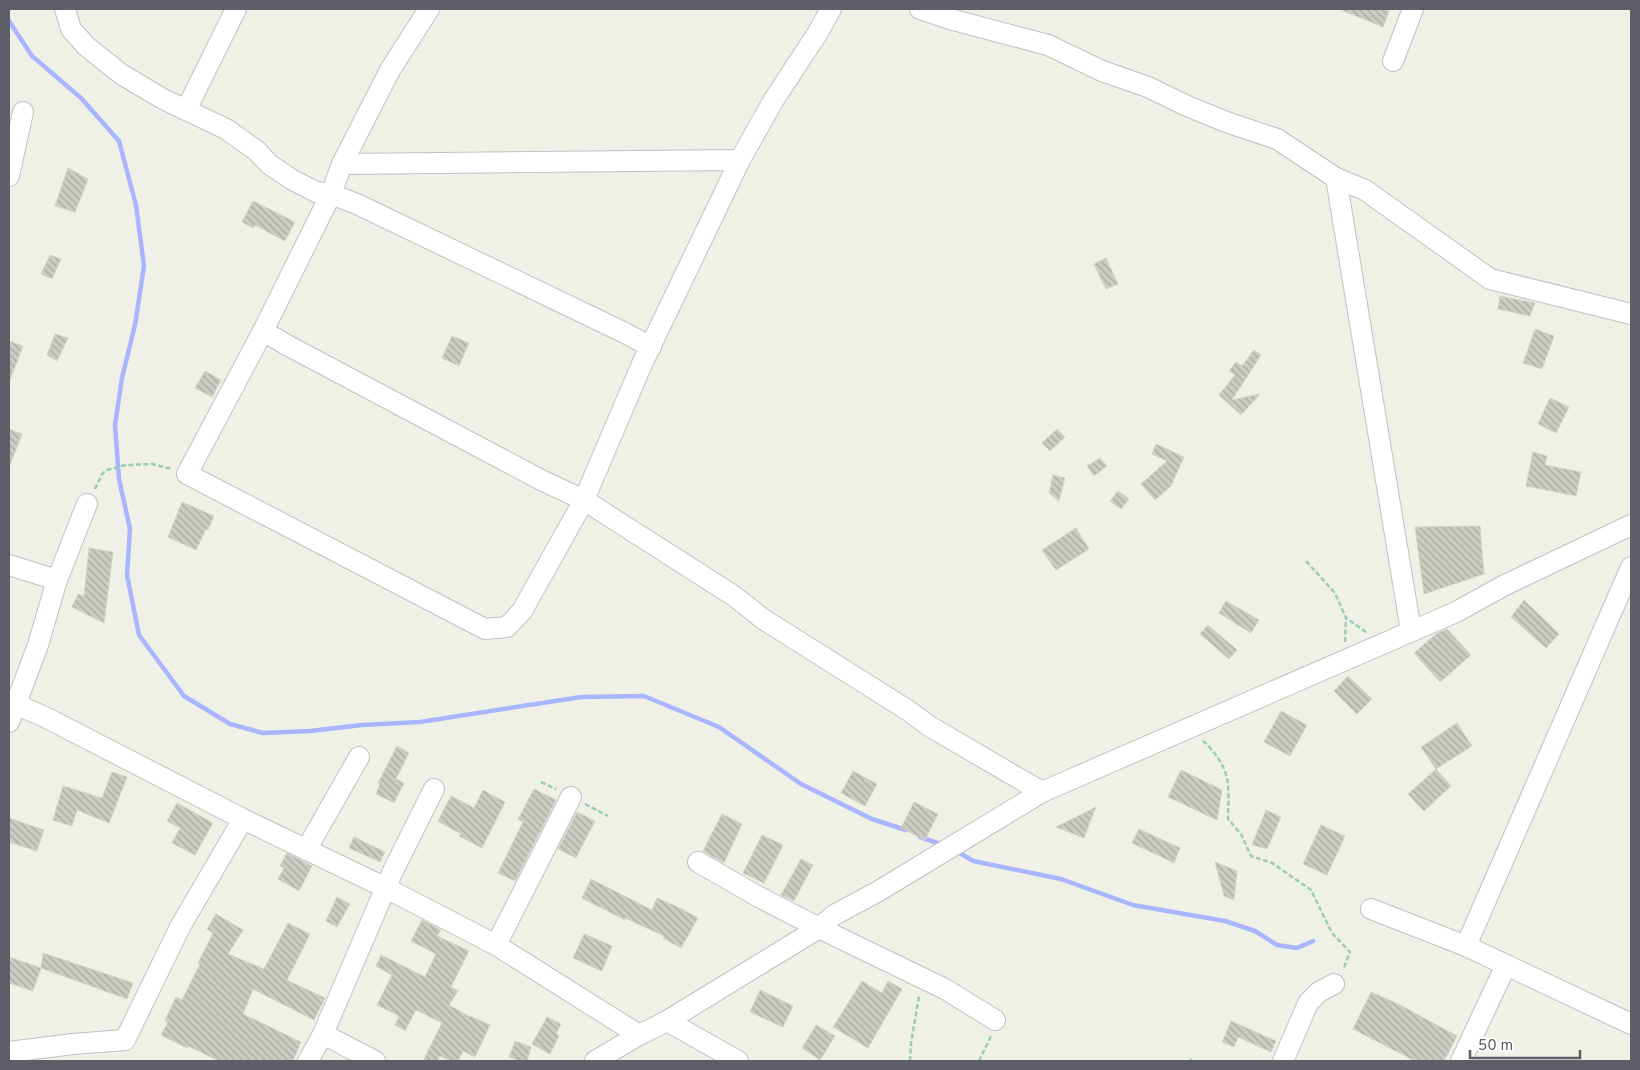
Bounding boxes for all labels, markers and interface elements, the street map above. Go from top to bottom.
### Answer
scale bar [1470,1028,1580,1060]
text: 50 m [1478,1037,1513,1056]

